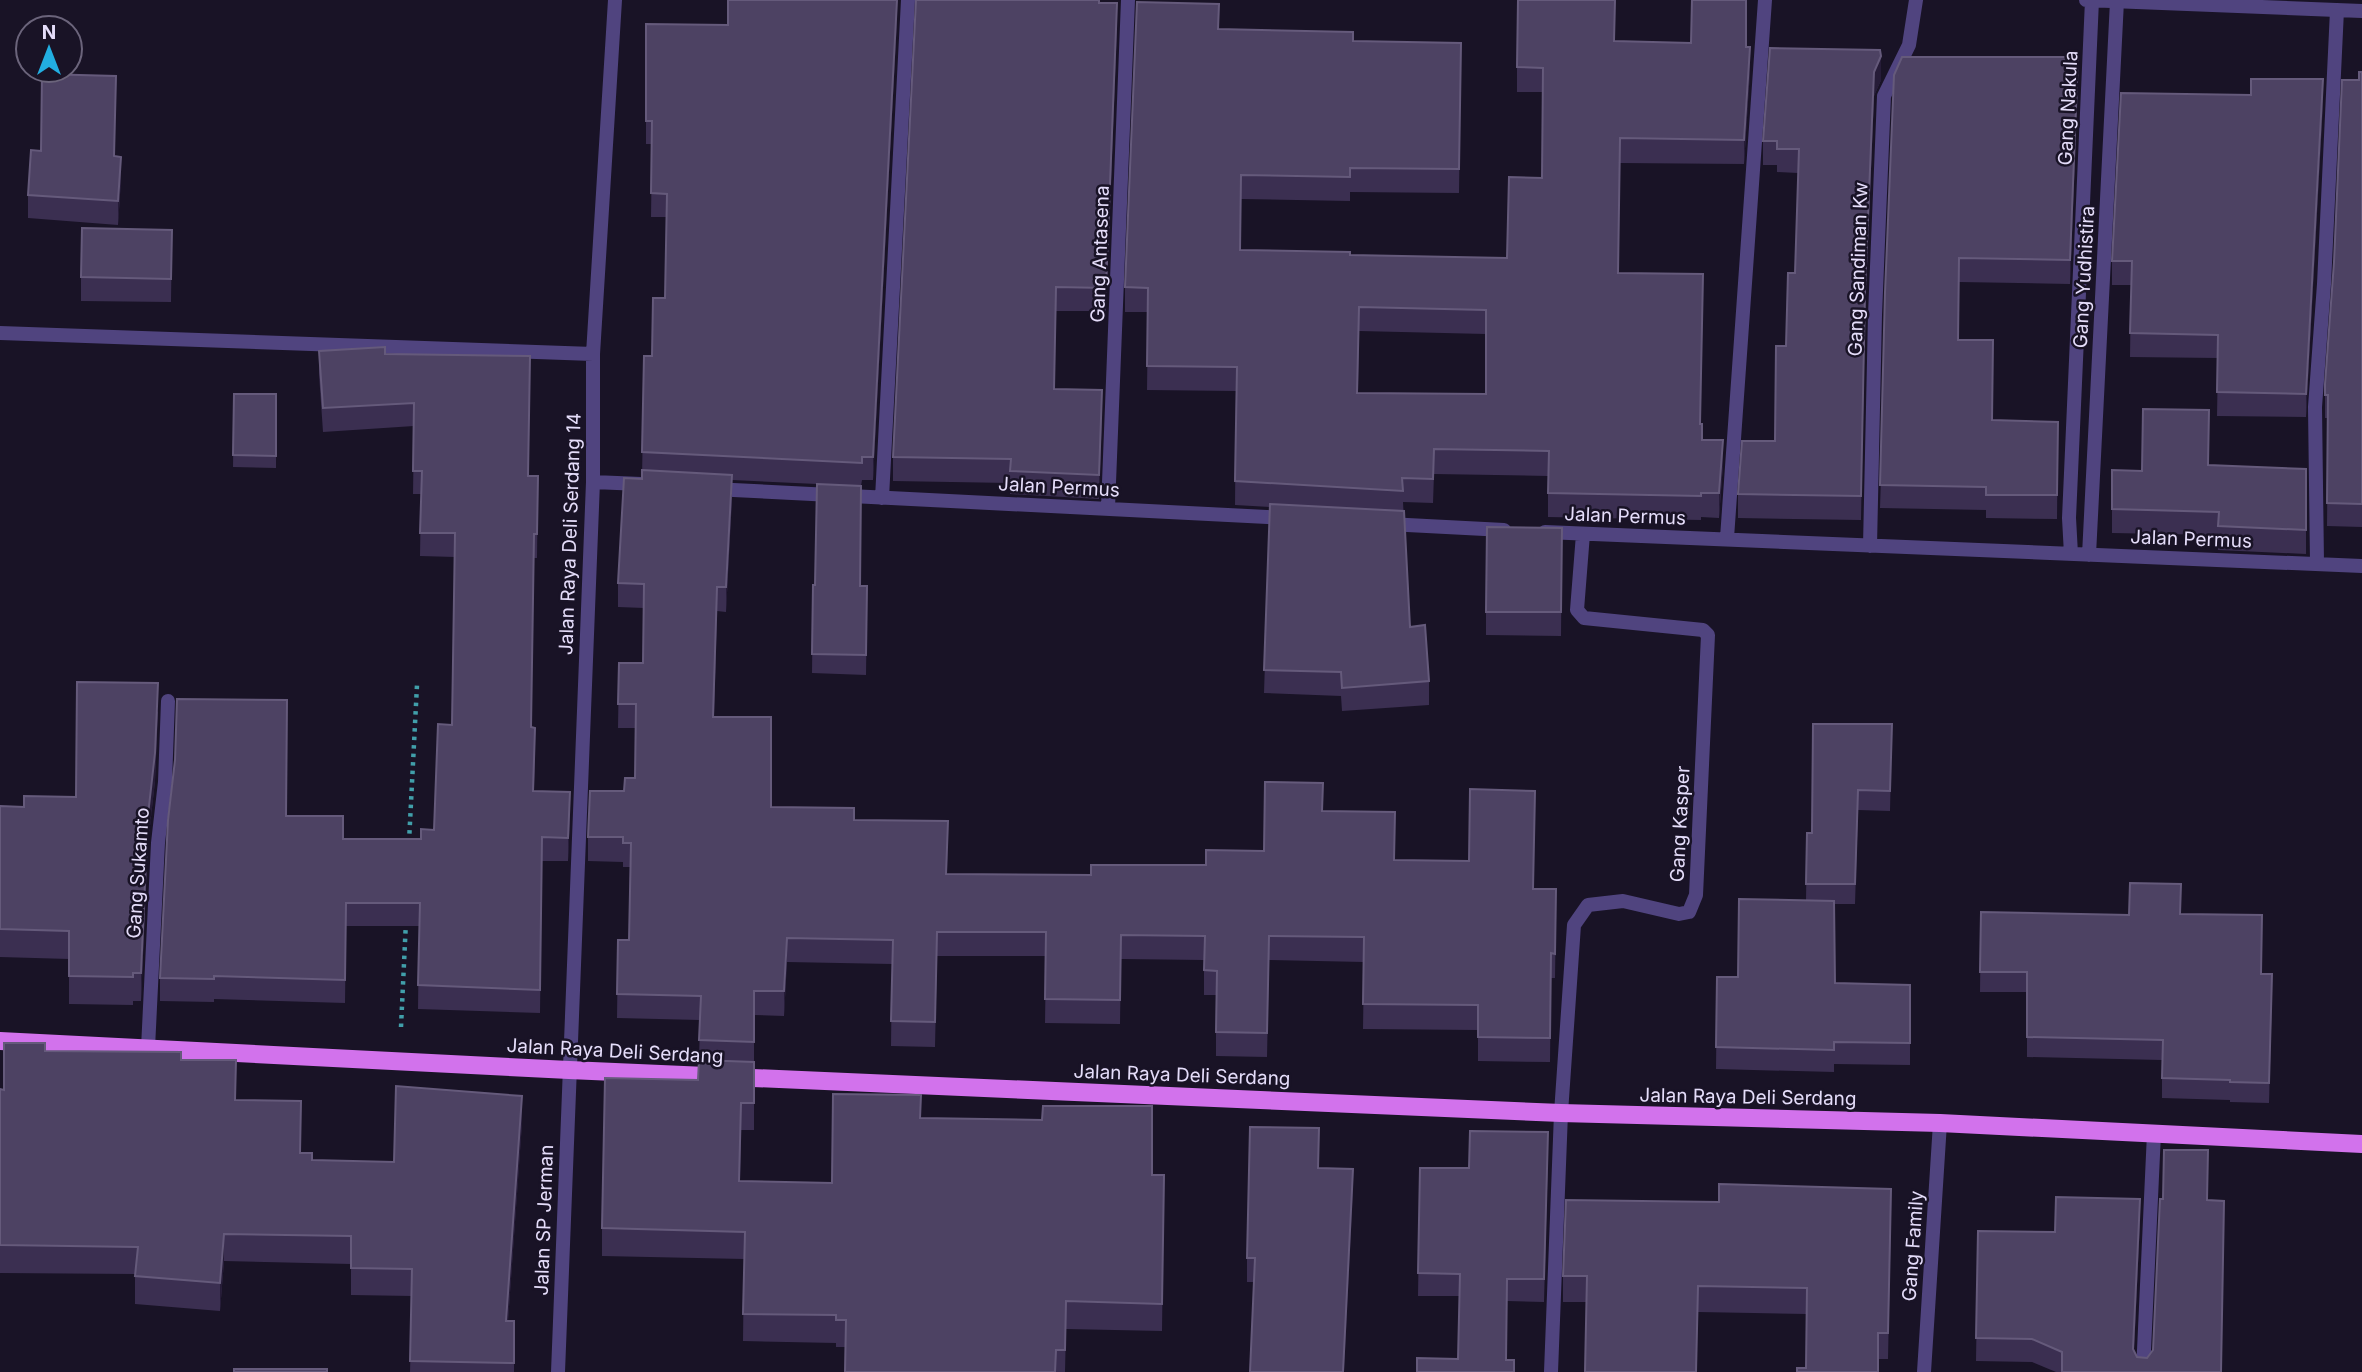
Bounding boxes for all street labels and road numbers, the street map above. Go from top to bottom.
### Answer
street label: Gang Nakula [2054,50,2082,166]
street label: Gang Sandiman Kw [1843,181,1873,357]
street label: Gang Antasena [1086,185,1114,323]
street label: Gang Yudhistira [2069,205,2099,349]
street label: Jalan Raya Deli Serdang 14 [554,412,586,656]
street label: Jalan Permus [998,472,1120,502]
street label: Jalan Permus [1564,502,1686,530]
street label: Jalan Permus [2130,525,2252,553]
street label: Gang Kasper [1665,765,1695,883]
street label: Gang Sukamto [122,807,154,939]
street label: Jalan Raya Deli Serdang [506,1034,724,1068]
street label: Jalan Raya Deli Serdang [1073,1060,1291,1090]
street label: Jalan Raya Deli Serdang [1639,1084,1857,1110]
street label: Jalan SP Jerman [530,1144,558,1296]
street label: Gang Family [1898,1189,1928,1302]

